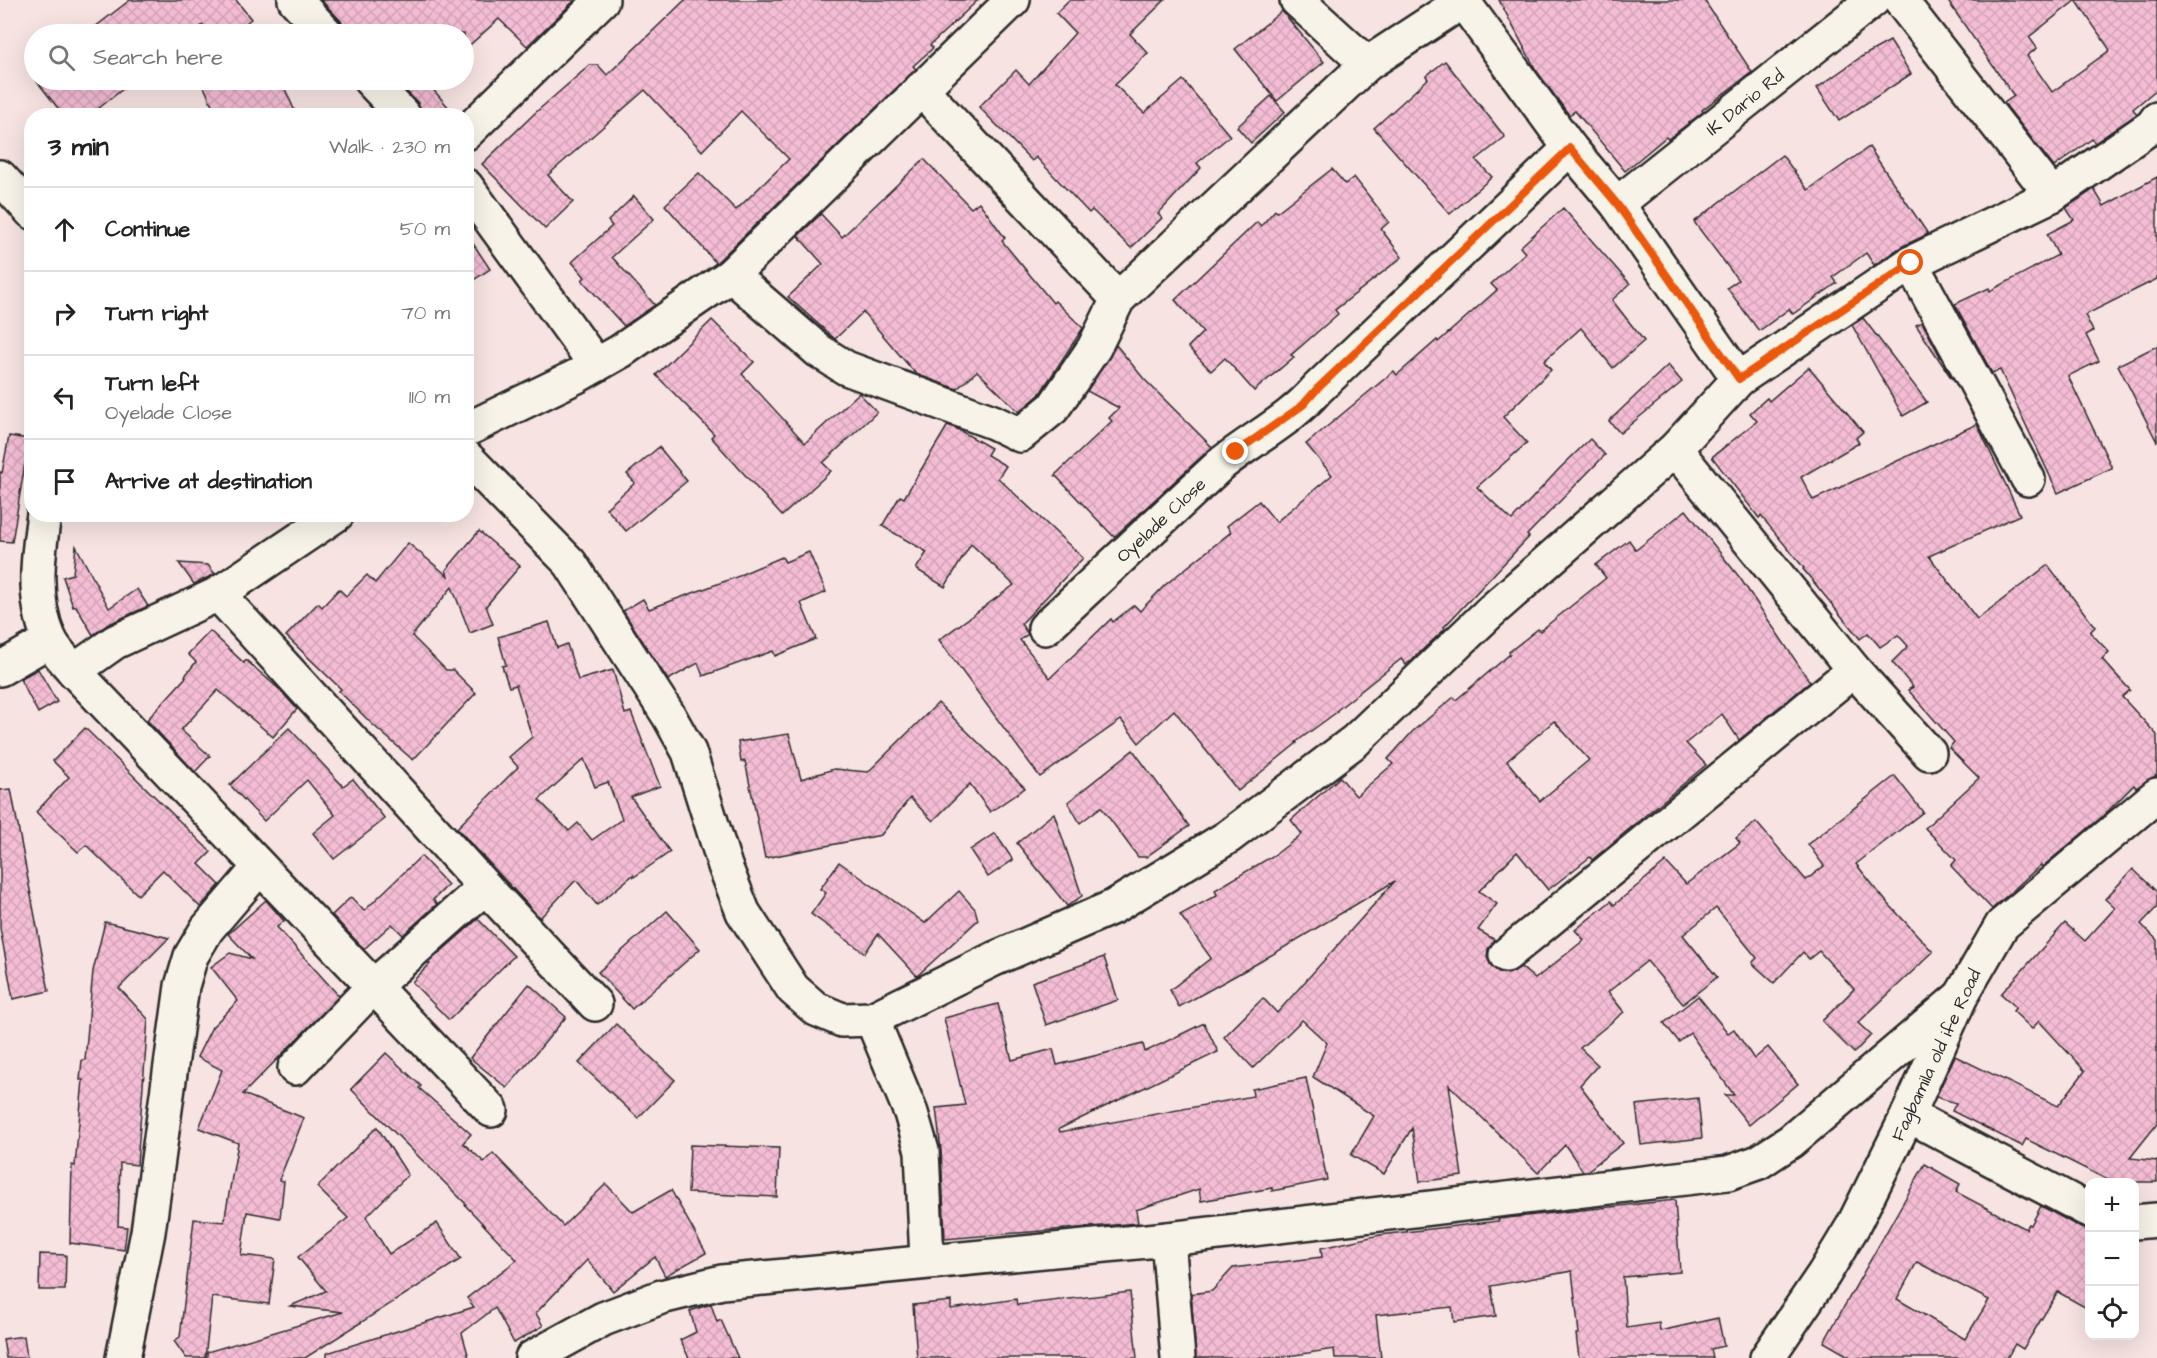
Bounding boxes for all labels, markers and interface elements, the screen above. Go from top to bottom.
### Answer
search box [24,24,474,90]
icon: search [45,41,78,74]
text: Search here [93,42,223,73]
street label: IK Dario Rd [1701,63,1790,142]
text: 3 min [48,129,109,165]
text: Walk · 230 m [329,133,450,161]
icon: ahead [48,213,81,246]
text: Continue [105,214,190,245]
text: 50 m [400,215,450,243]
route start [1897,249,1923,275]
icon: right [48,297,81,330]
text: Turn right [105,298,208,329]
text: 70 m [402,299,450,327]
text: Turn left [105,368,199,399]
icon: left [48,381,81,414]
text: 110 m [409,383,450,411]
text: Oyelade Close [105,399,232,427]
route end [1222,438,1248,464]
icon: arrive [48,465,81,498]
text: Arrive at destination [105,466,312,497]
street label: Oyelade Close [1111,472,1213,569]
street label: Fagbamila old ife Road [1886,965,1988,1146]
map controls [2085,1178,2139,1340]
button: + [2085,1178,2139,1232]
button: − [2085,1232,2139,1286]
button: locate [2085,1286,2139,1340]

